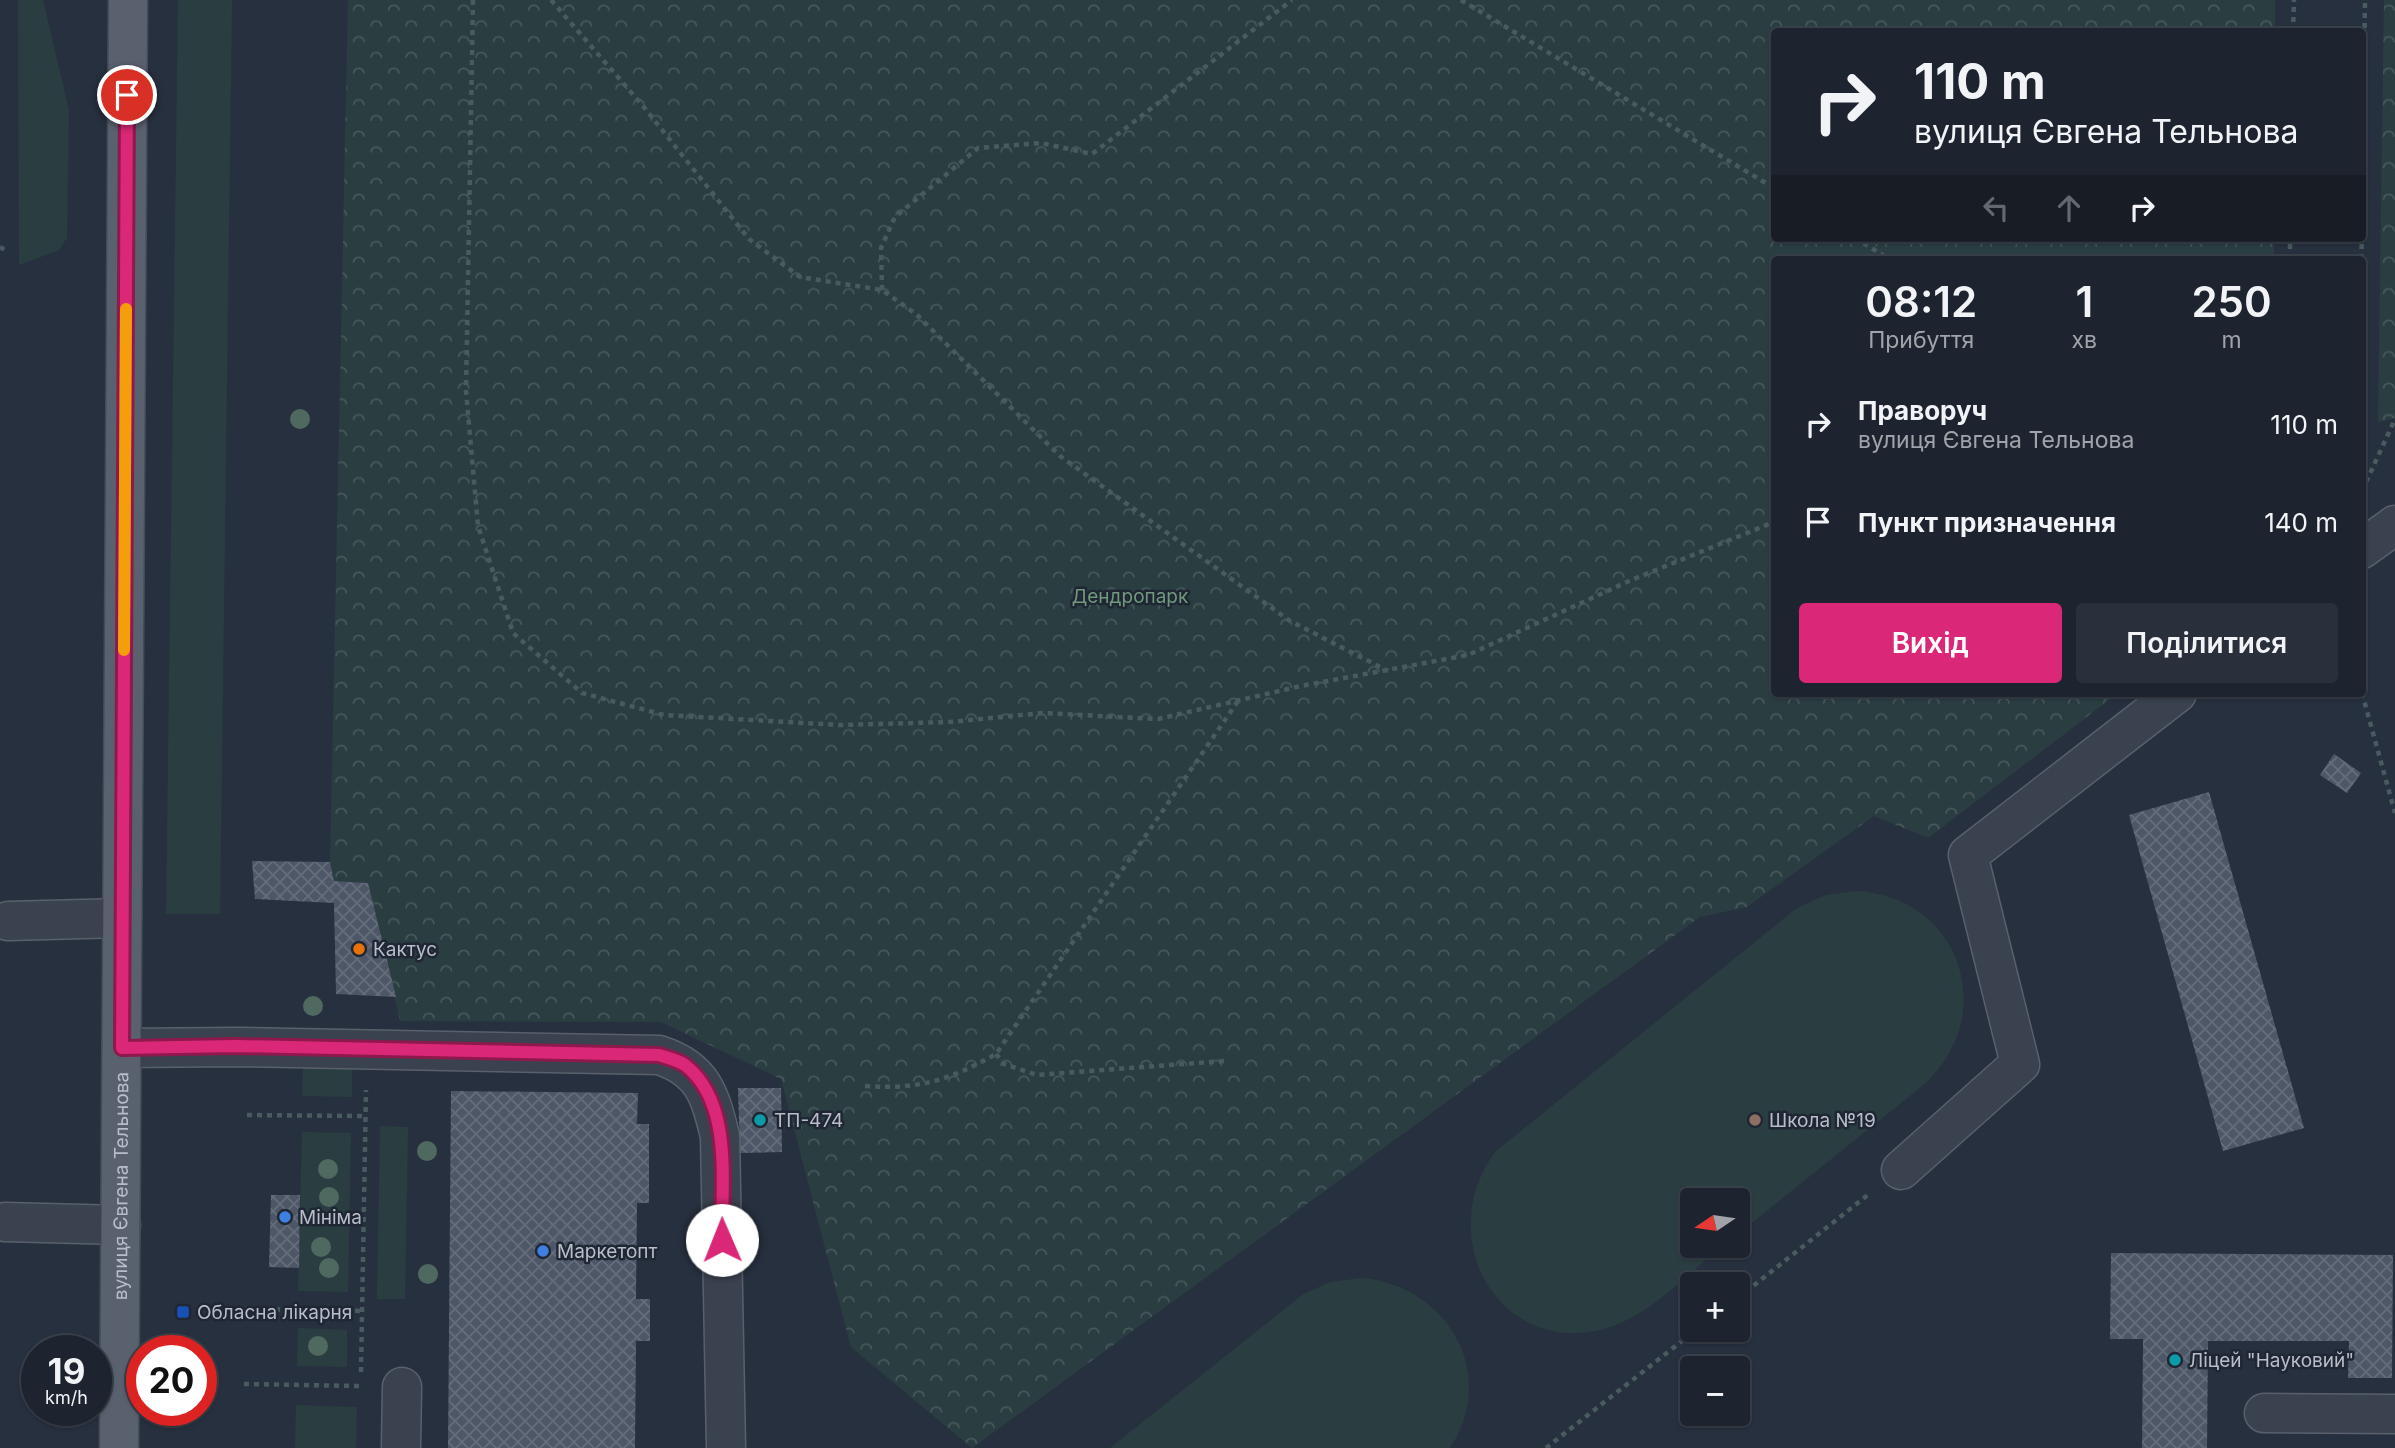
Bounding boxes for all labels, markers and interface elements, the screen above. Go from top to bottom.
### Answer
text: 110 m [1914,52,2046,111]
icon: right [1799,56,1890,147]
pin [97,65,157,125]
icon: arrive [108,76,146,114]
text: вулиця Євгена Тельнова [1914,112,2298,151]
icon: left [1977,189,2015,227]
icon: ahead [2050,189,2088,227]
icon: right [2123,189,2161,227]
text: 08:12 [1865,276,1977,327]
text: 1 [2075,276,2093,327]
text: 250 [2191,276,2272,327]
text: Прибуття [1868,326,1974,354]
text: хв [2072,326,2097,354]
text: m [2221,326,2242,354]
text: Праворуч [1858,395,1987,426]
icon: right [1799,405,1837,443]
text: 110 m [2270,409,2338,440]
text: вулиця Євгена Тельнова [1858,426,2134,454]
icon: arrive [1799,503,1837,541]
text: Пункт призначення [1858,507,2116,538]
text: 140 m [2264,507,2338,538]
park label: Дендропарк [1072,585,1189,608]
button: Вихід [1799,603,2062,683]
button: Поділитися [2076,603,2338,683]
place label: Кактус [373,938,437,961]
marker: Кактус [351,941,367,957]
street label: вулиця Євгена Тельнова [109,1072,133,1300]
place label: ТП-474 [774,1109,843,1132]
place label: Школа №19 [1769,1109,1876,1132]
marker: ТП-474 [752,1112,768,1128]
marker: Школа №19 [1747,1112,1763,1128]
north arrow [1680,1188,1750,1258]
map controls [1680,1188,1750,1426]
position arrow [685,1203,759,1277]
place label: Мініма [299,1206,362,1229]
marker: Мініма [277,1209,293,1225]
place label: Маркетопт [557,1240,658,1263]
marker: Маркетопт [535,1243,551,1259]
button: + [1680,1272,1750,1342]
place label: Обласна лікарня [197,1301,352,1324]
marker: Обласна лікарня [175,1304,191,1320]
speed limit sign: 20 [126,1335,217,1426]
place label: Ліцей "Науковий" [2189,1349,2354,1372]
text: 19 [48,1350,85,1392]
marker: Ліцей "Науковий" [2167,1352,2183,1368]
button: − [1680,1356,1750,1426]
text: km/h [45,1387,88,1408]

